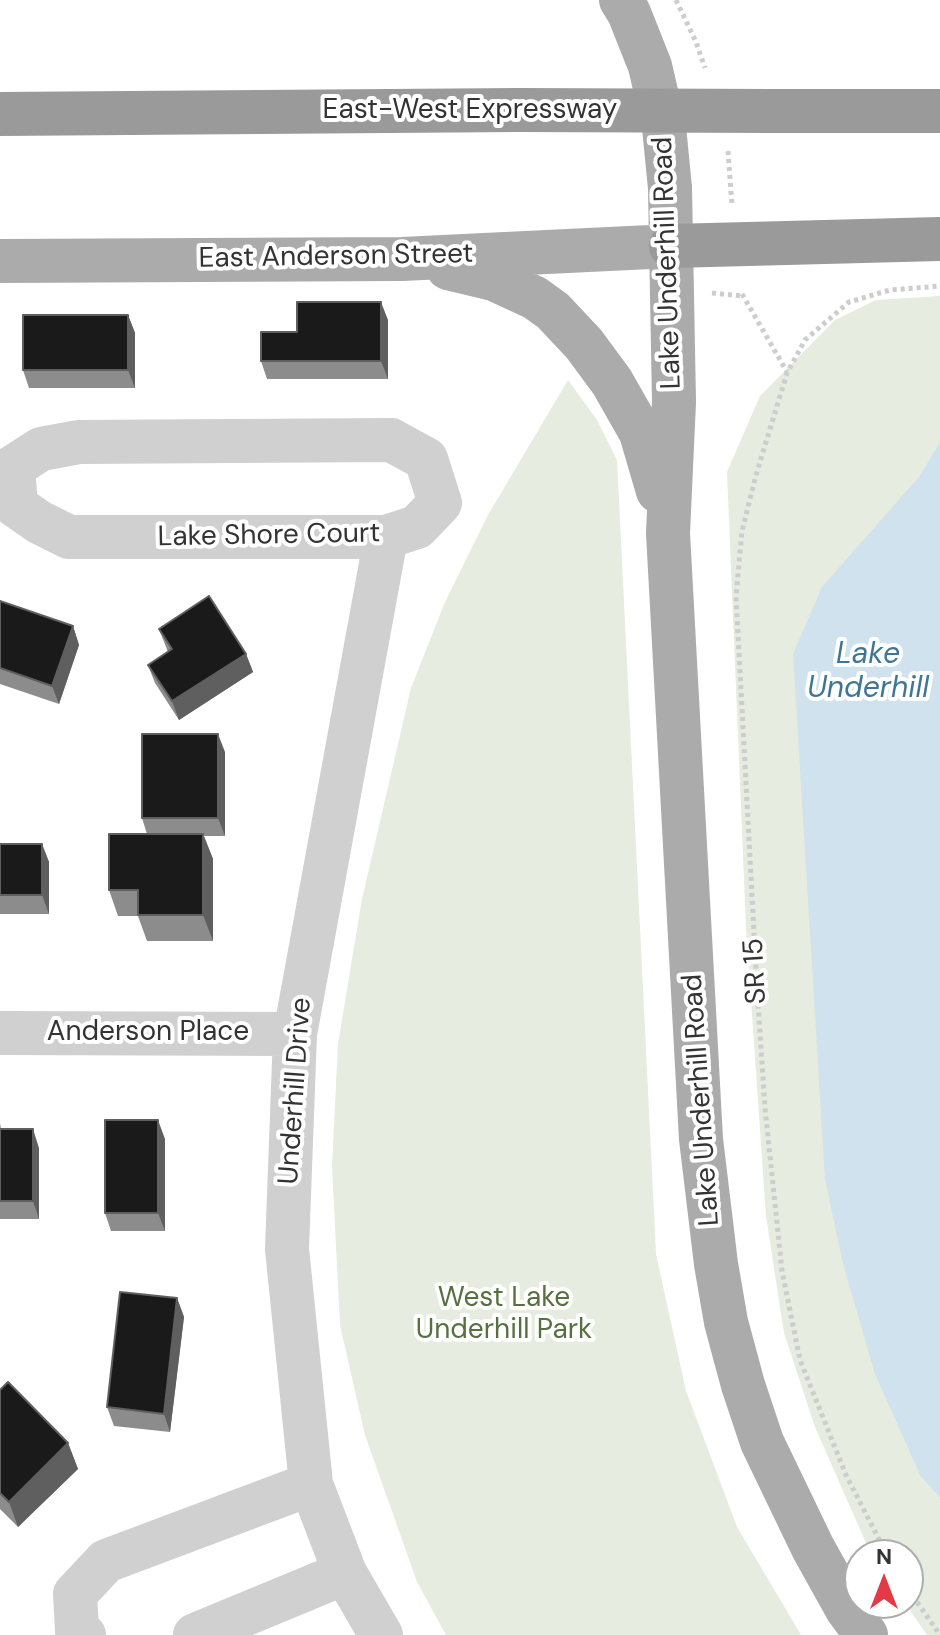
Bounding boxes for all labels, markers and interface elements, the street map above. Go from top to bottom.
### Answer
street label: East-West Expressway [323,94,617,128]
street label: Lake Underhill Road [647,136,689,390]
street label: East Anderson Street [198,238,474,276]
street label: Lake Shore Court [157,517,381,555]
water label: Lake Underhill [807,637,929,708]
street label: SR 15 [737,937,775,1005]
street label: Lake Underhill Road [676,973,728,1227]
street label: Underhill Drive [273,996,319,1186]
street label: Anderson Place [47,1016,249,1050]
park label: West Lake Underhill Park [416,1282,592,1348]
north arrow [844,1539,924,1619]
text: N [876,1542,892,1571]

